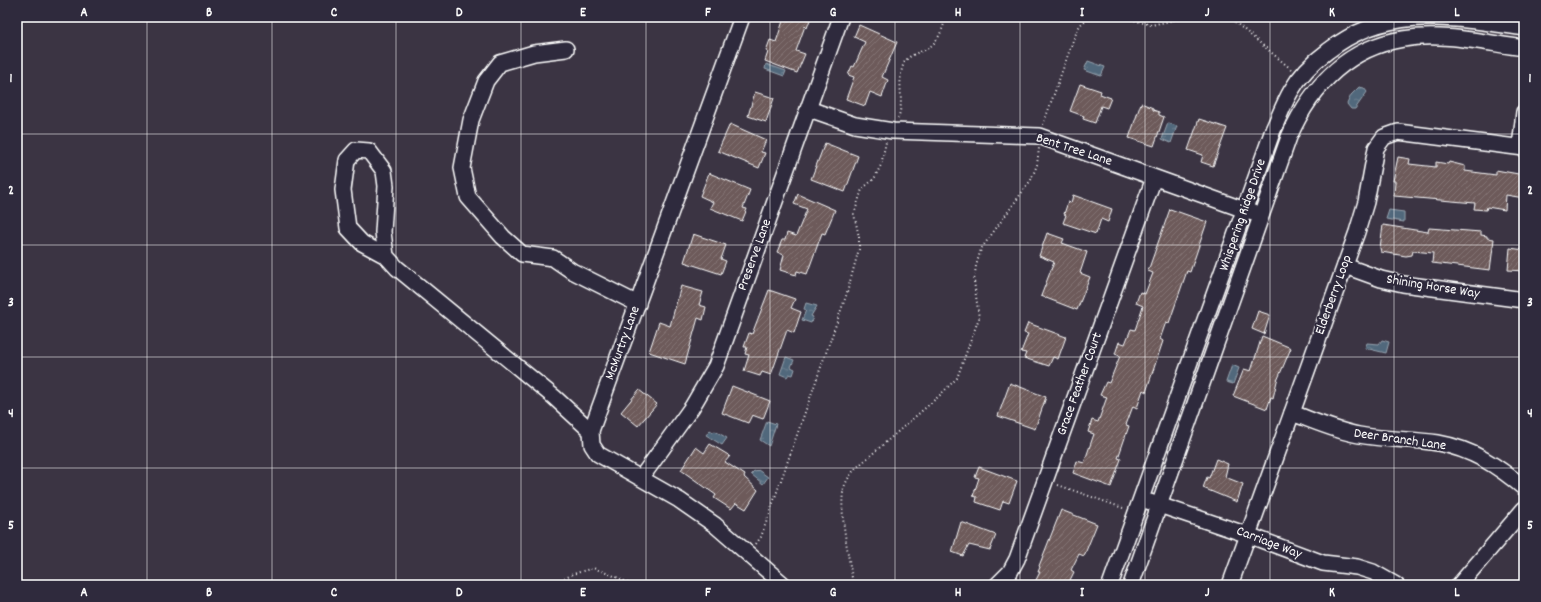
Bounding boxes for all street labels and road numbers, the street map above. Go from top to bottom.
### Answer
street label: Bent Tree Lane [1033,128,1115,172]
street label: Whispering Ridge Drive [1214,156,1272,274]
street label: Preserve Lane [733,216,777,294]
street label: Elderberry Loop [1310,252,1358,338]
street label: Shining Horse Way [1385,270,1481,304]
street label: McMurtry Lane [600,303,646,383]
street label: Grace Feather Court [1052,330,1108,438]
street label: Deer Branch Lane [1353,424,1447,456]
street label: Carriage Way [1233,521,1305,565]

